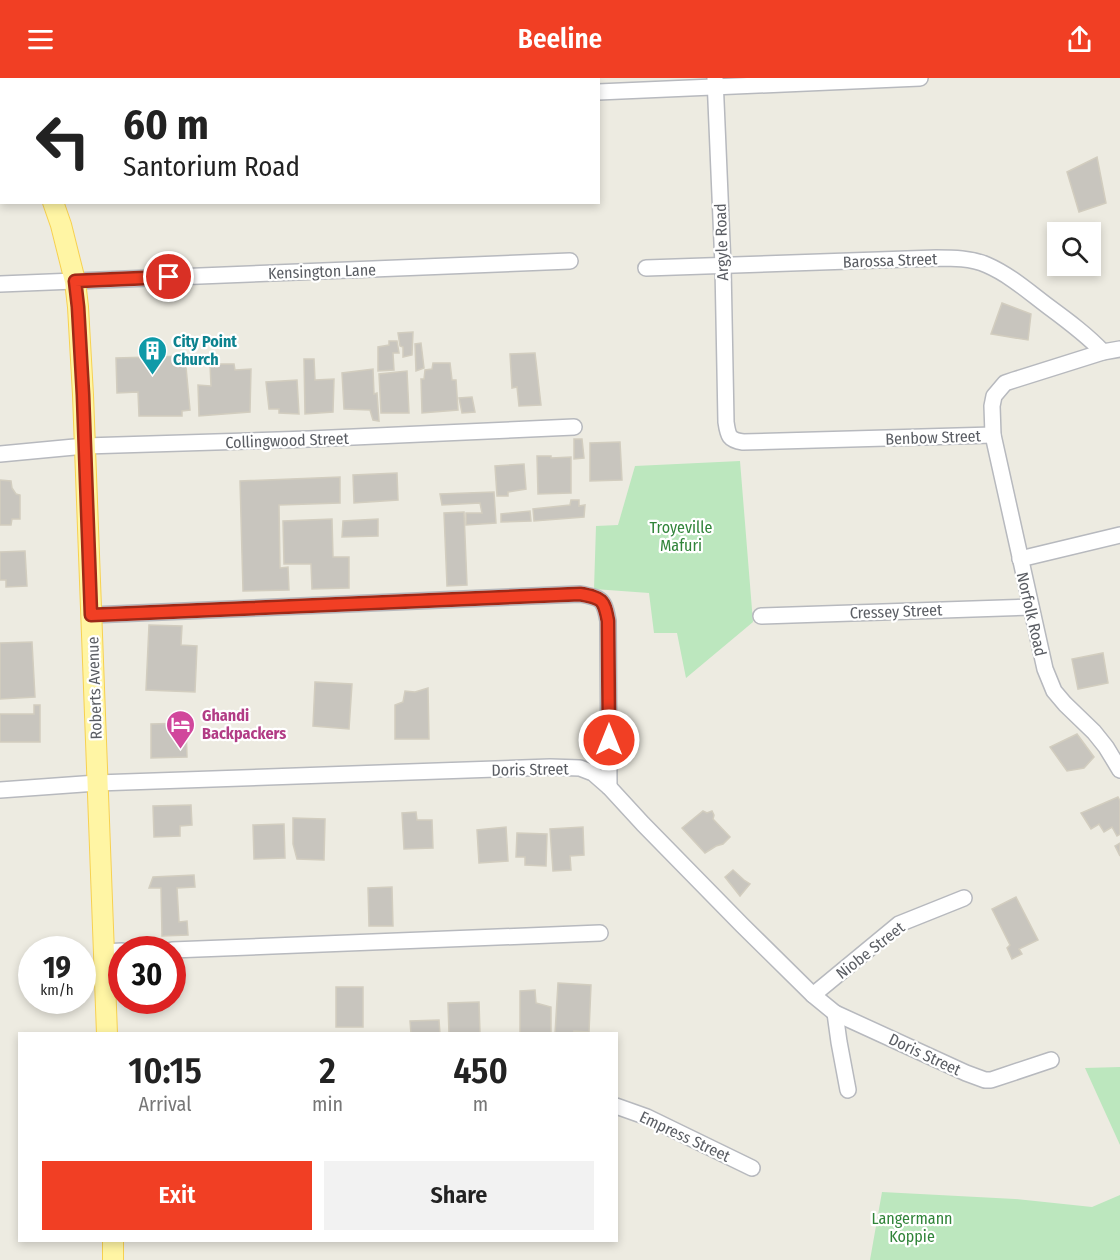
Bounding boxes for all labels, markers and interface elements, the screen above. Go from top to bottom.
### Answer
icon: menu [24,23,57,56]
text: Beeline [518,23,602,55]
icon: share [1063,23,1096,56]
text: 60 m [123,100,209,150]
icon: left [24,102,102,180]
text: Santorium Road [123,151,300,183]
street label: Argyle Road [711,203,732,281]
map controls [1047,222,1101,276]
button: search [1047,222,1101,276]
street label: Barossa Street [842,249,938,272]
pin [143,251,194,302]
icon: arrive [152,260,185,293]
street label: Kensington Lane [268,260,376,283]
place label: City Point Church [173,332,237,369]
building icon: City Point Church [136,334,168,376]
street label: Benbow Street [885,426,982,449]
street label: Collingwood Street [225,429,350,452]
park label: Troyeville Mafuri [650,518,712,555]
street label: Norfolk Road [1013,570,1050,658]
street label: Cressey Street [849,600,943,623]
street label: Roberts Avenue [83,636,106,740]
place label: Ghandi Backpackers [202,706,286,743]
hotel icon: Ghandi Backpackers [165,708,197,750]
position arrow [577,708,641,772]
street label: Doris Street [491,759,570,780]
street label: Niobe Street [832,917,909,983]
speed limit sign: 30 [108,936,186,1014]
text: 19 [43,950,71,986]
text: km/h [40,981,74,999]
street label: Doris Street [886,1030,965,1080]
text: 10:15 [128,1049,202,1093]
text: 2 [319,1049,336,1093]
text: 450 [453,1049,508,1093]
text: Arrival [138,1092,192,1116]
text: min [312,1092,343,1116]
text: m [473,1092,488,1116]
street label: Empress Street [636,1107,734,1166]
button: Exit [42,1161,312,1230]
button: Share [324,1161,594,1230]
park label: Langermann Koppie [871,1209,953,1246]

